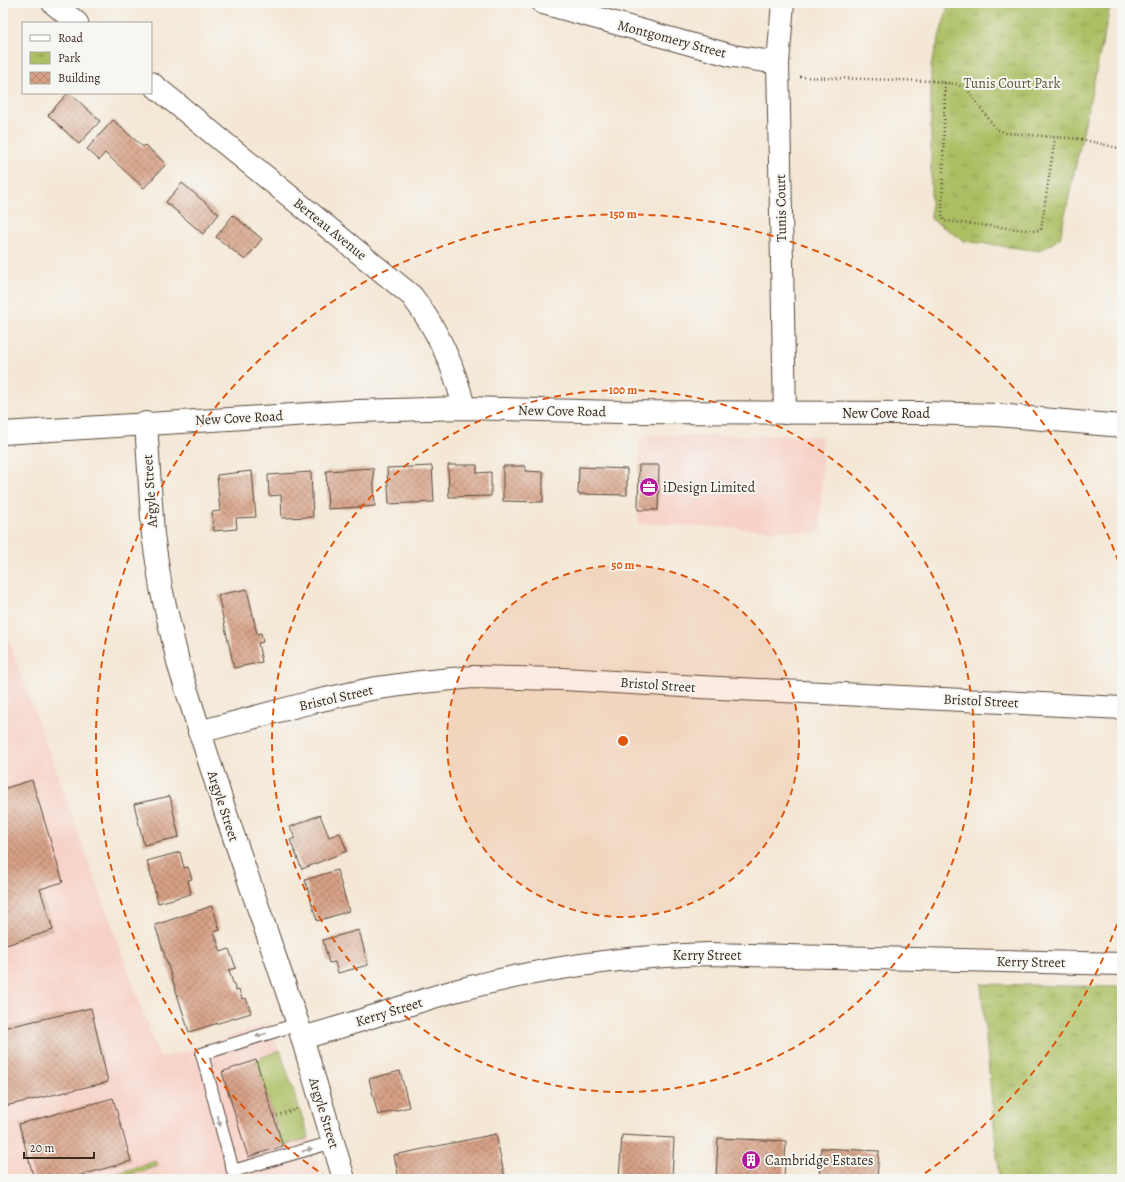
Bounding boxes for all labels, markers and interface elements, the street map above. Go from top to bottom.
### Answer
street label: Montgomery Street [616,15,729,63]
legend [22,22,152,94]
text: Road [58,30,84,46]
text: Park [58,50,81,66]
text: Building [58,70,100,86]
park label: Tunis Court Park [964,74,1060,93]
street label: Tunis Court [771,174,791,242]
street label: Berteau Avenue [289,194,371,264]
text: 150 m [609,206,637,222]
text: 100 m [609,382,637,398]
street label: New Cove Road [518,401,607,421]
street label: New Cove Road [842,404,931,423]
street label: New Cove Road [194,406,284,430]
street label: Argyle Street [138,453,162,529]
office icon: iDesign Limited [638,476,660,498]
place label: iDesign Limited [663,478,756,497]
text: 50 m [611,557,635,573]
street label: Bristol Street [620,673,697,697]
street label: Bristol Street [297,680,375,716]
street label: Bristol Street [943,690,1019,712]
centre of rings [616,734,630,748]
street label: Argyle Street [202,767,243,844]
street label: Kerry Street [672,946,742,965]
street label: Kerry Street [996,952,1066,972]
street label: Kerry Street [353,993,425,1031]
one-way arrow [254,1033,266,1039]
street label: Argyle Street [304,1074,344,1151]
one-way arrow [216,1115,222,1127]
scale bar [24,1134,94,1160]
text: 20 m [30,1140,54,1156]
one-way arrow [301,1147,313,1153]
building icon: Cambridge Estates [740,1149,762,1171]
place label: Cambridge Estates [765,1151,874,1170]

